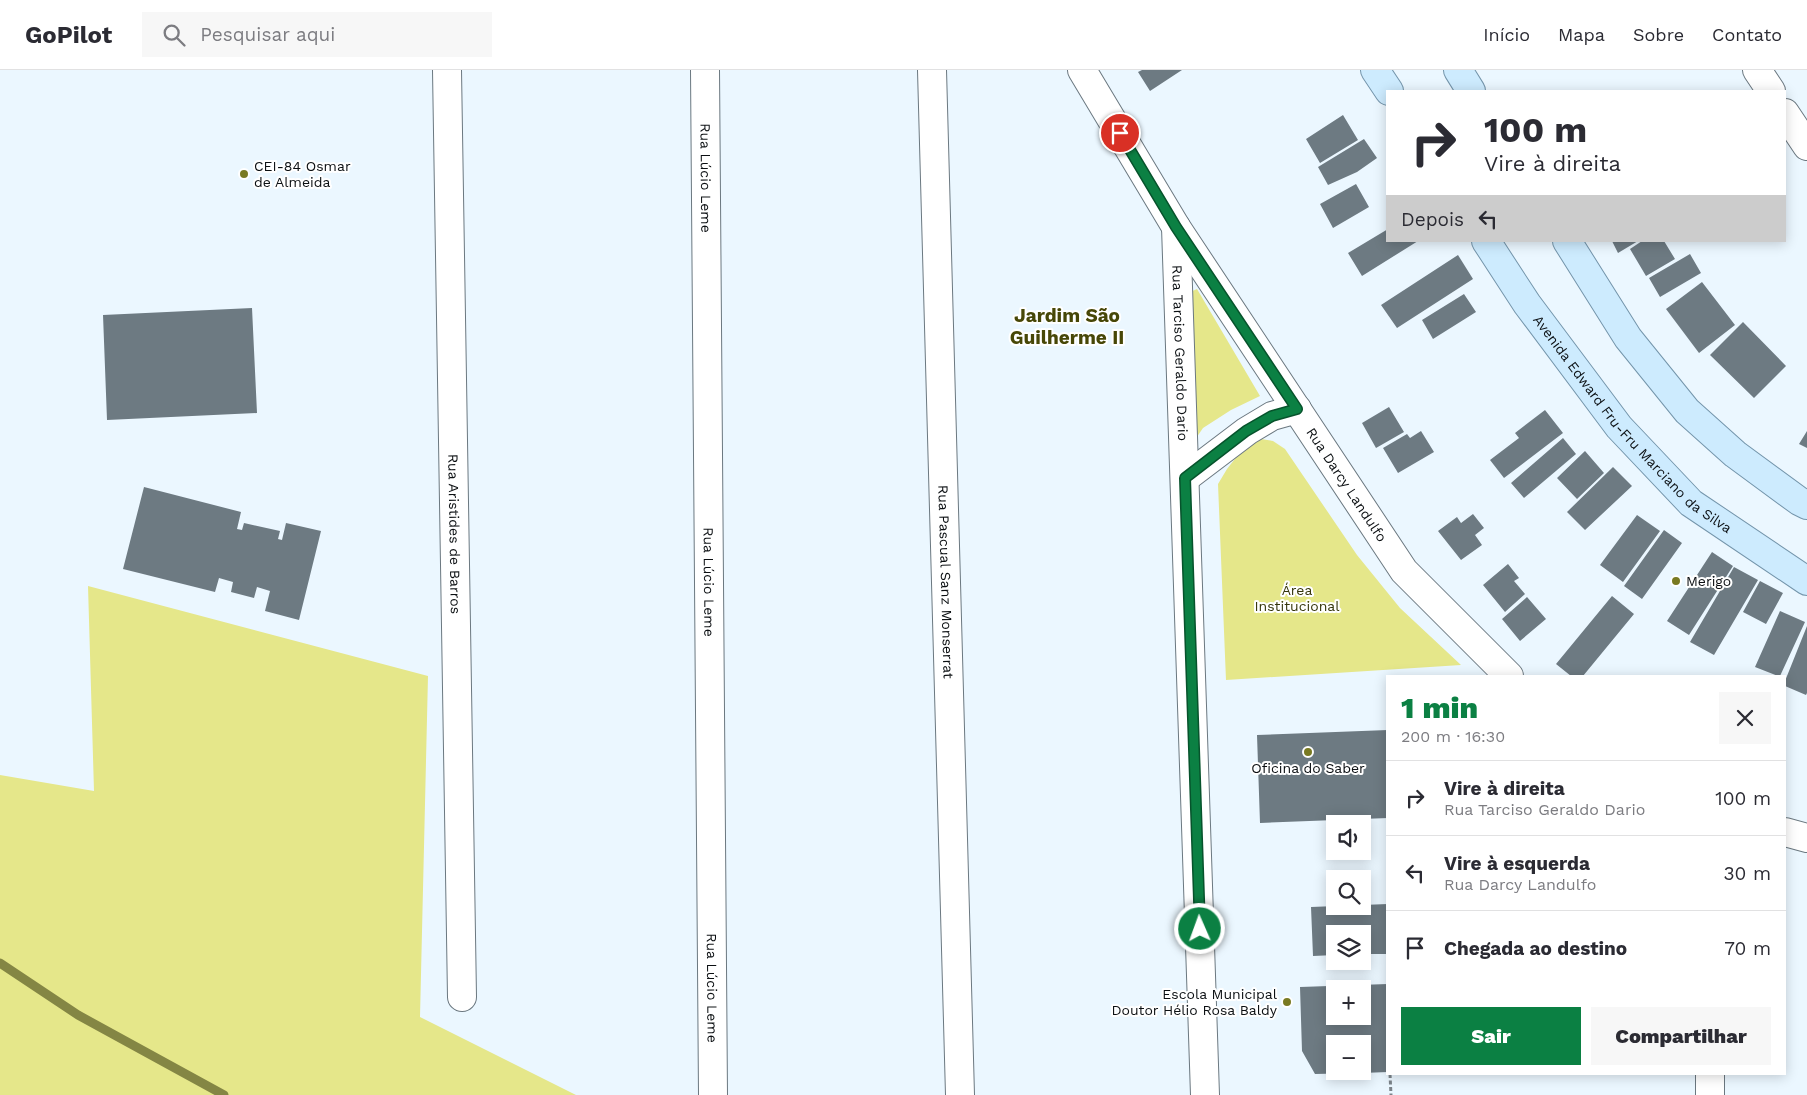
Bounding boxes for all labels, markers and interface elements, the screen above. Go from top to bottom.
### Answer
search box [142,12,492,57]
text: GoPilot [25,21,112,49]
icon: search [160,21,188,49]
text: Pesquisar aqui [200,23,335,46]
text: Início [1483,24,1530,45]
text: Mapa [1558,24,1605,45]
text: Sobre [1633,24,1684,45]
text: Contato [1712,24,1782,45]
text: 100 m [1484,109,1587,151]
icon: right [1401,110,1466,175]
pin [1099,112,1141,154]
icon: arrive [1106,119,1134,147]
street label: Rua Lúcio Leme [697,123,714,233]
text: Vire à direita [1484,151,1621,176]
place label: CEI-84 Osmar de Almeida [254,158,351,190]
marker: CEI-84 Osmar de Almeida [238,168,250,180]
icon: left [1474,205,1502,233]
text: Depois [1401,208,1464,231]
street label: Rua Tarciso Geraldo Dario [1169,265,1191,441]
district label: Jardim São Guilherme II [1010,304,1124,349]
street label: Avenida Edward Fru-Fru Marciano da Silva [1530,312,1735,536]
street label: Rua Darcy Landulfo [1303,425,1390,545]
street label: Rua Aristides de Barros [445,454,464,614]
street label: Rua Pascual Sanz Monserrat [935,485,957,679]
street label: Rua Lúcio Leme [701,527,717,637]
place label: Merigo [1686,573,1731,589]
marker: Merigo [1670,575,1682,587]
park label: Área Institucional [1254,582,1340,614]
text: 1 min [1401,690,1478,725]
button: close [1719,692,1771,744]
text: 200 m · 16:30 [1401,727,1505,746]
marker: Oficina do Saber [1302,746,1314,758]
place label: Oficina do Saber [1251,760,1365,776]
text: Vire à direita [1444,777,1565,800]
icon: right [1401,784,1429,812]
text: 100 m [1715,787,1771,810]
text: Rua Tarciso Geraldo Dario [1444,800,1645,819]
map controls [1326,815,1371,1080]
button: sound [1326,815,1371,860]
text: Vire à esquerda [1444,852,1590,875]
icon: left [1401,859,1429,887]
text: 30 m [1724,862,1771,885]
button: search [1326,870,1371,915]
text: Rua Darcy Landulfo [1444,875,1596,894]
position arrow [1173,902,1225,954]
button: layers [1326,925,1371,970]
street label: Rua Lúcio Leme [704,933,721,1043]
icon: arrive [1401,934,1429,962]
text: Chegada ao destino [1444,937,1627,960]
text: 70 m [1724,937,1771,960]
button: + [1326,980,1371,1025]
place label: Escola Municipal Doutor Hélio Rosa Baldy [1111,986,1278,1018]
marker: Escola Municipal Doutor Hélio Rosa Baldy [1281,996,1293,1008]
button: Sair [1401,1007,1581,1065]
button: Compartilhar [1591,1007,1771,1065]
button: − [1326,1035,1371,1080]

